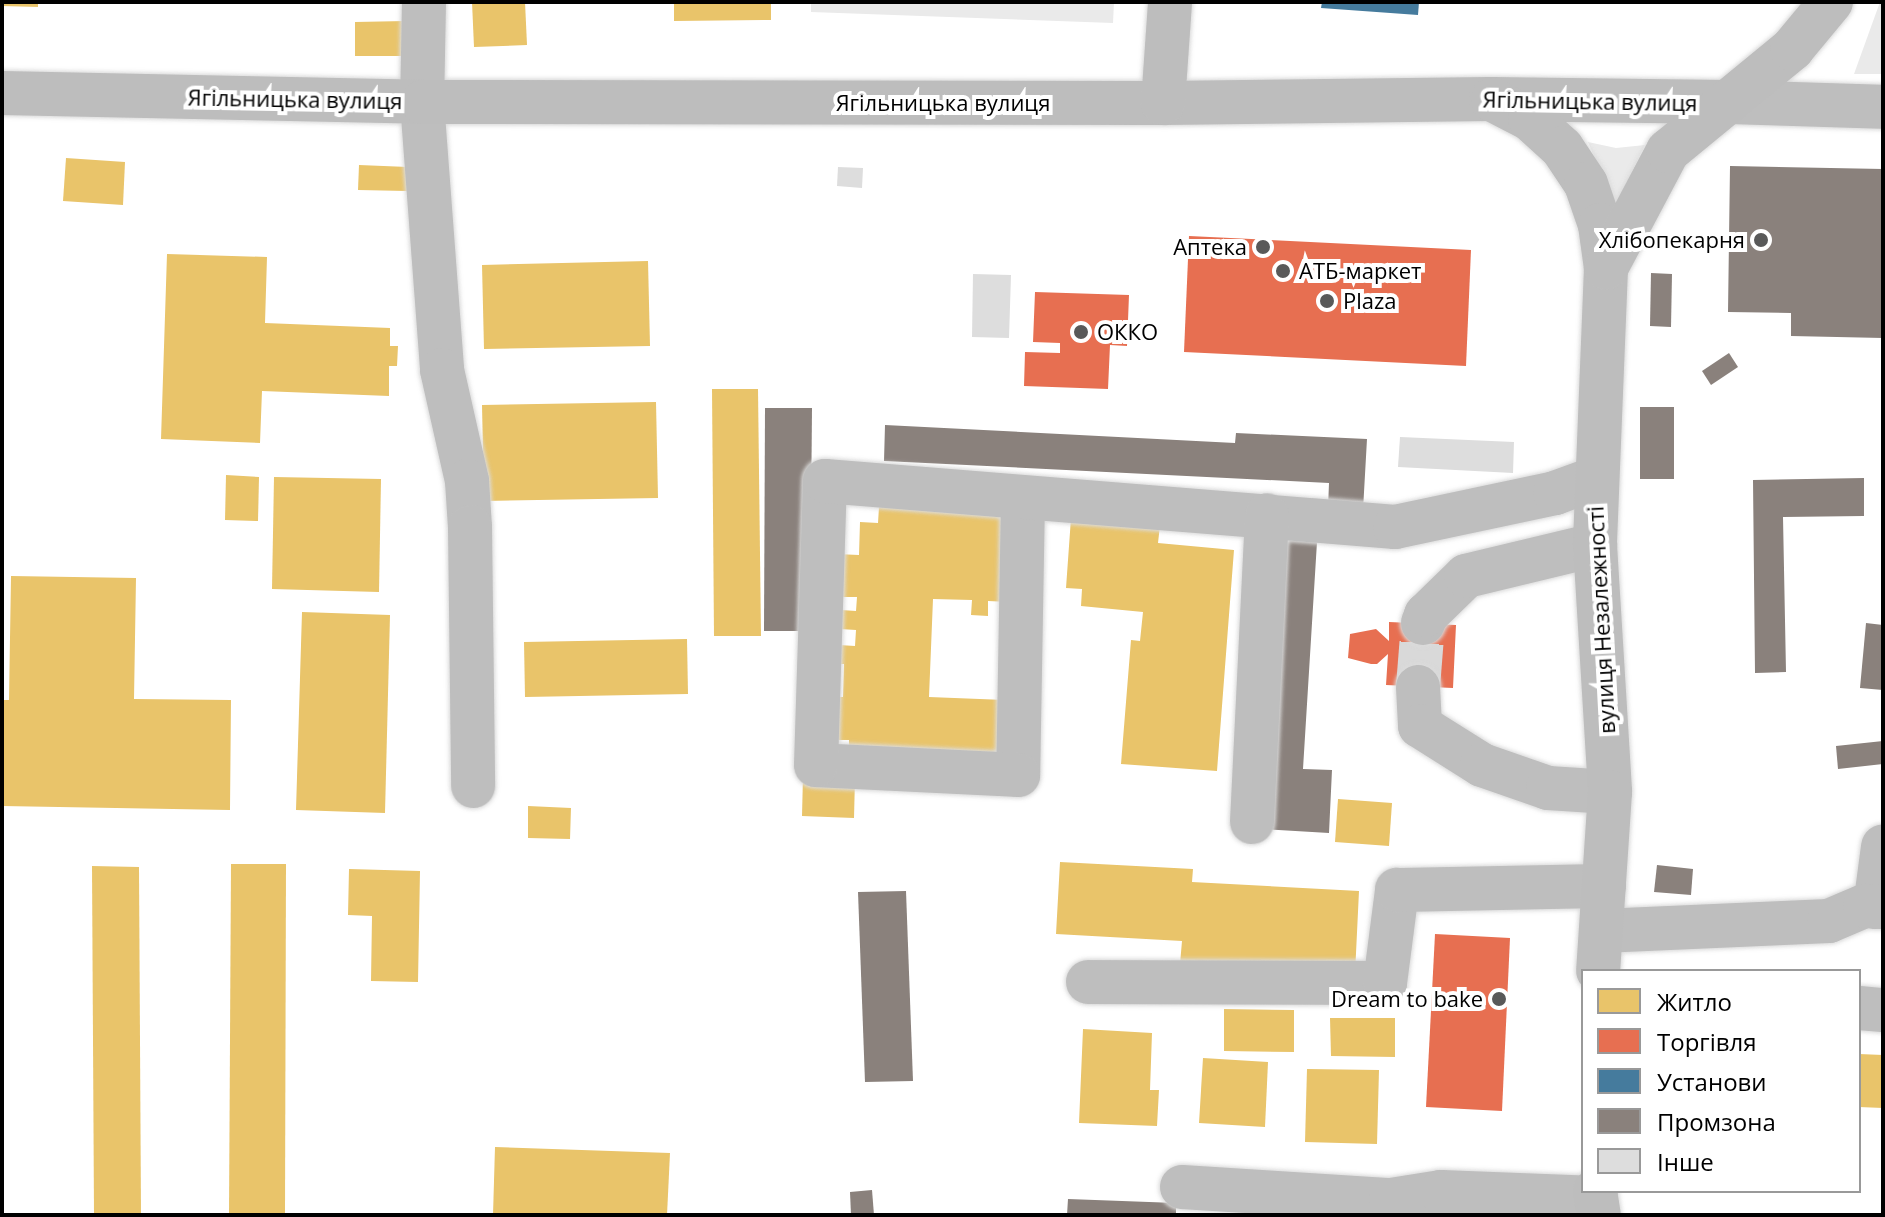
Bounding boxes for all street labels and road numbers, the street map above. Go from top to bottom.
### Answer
street label: Ягільницька вулиця [187,84,403,114]
street label: Ягільницька вулиця [1482,86,1698,116]
street label: Ягільницька вулиця [836,90,1050,116]
street label: вулиця Незалежності [1582,505,1620,735]

